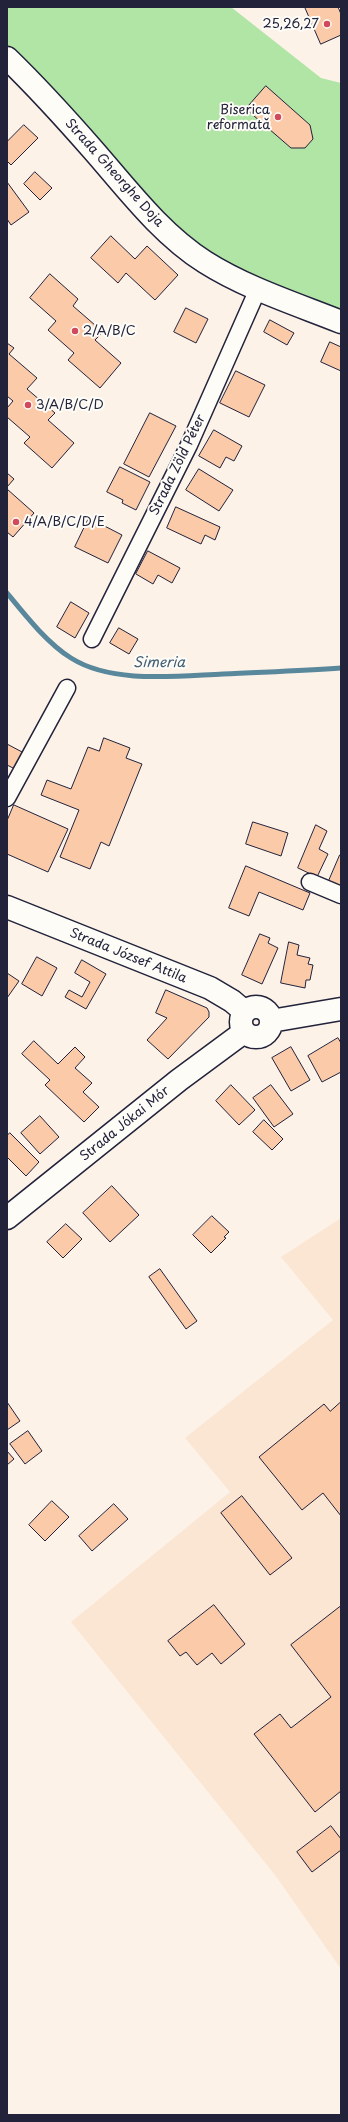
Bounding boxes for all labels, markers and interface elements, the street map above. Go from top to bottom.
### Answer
place label: 25,26,27 [263,16,319,32]
marker: 25,26,27 [322,19,332,29]
place label: Biserica reformată [207,102,270,133]
marker: Biserica reformată [273,112,283,122]
street label: Strada Gheorghe Doja [61,116,167,230]
place label: 2/A/B/C [83,323,136,339]
marker: 2/A/B/C [70,326,80,336]
place label: 3/A/B/C/D [36,397,104,413]
marker: 3/A/B/C/D [23,400,33,410]
street label: Strada Zöld Péter [147,412,209,518]
place label: 4/A/B/C/D/E [24,514,105,530]
marker: 4/A/B/C/D/E [11,517,21,527]
water label: Simeria [133,655,185,671]
street label: Strada József Attila [67,925,189,987]
street label: Strada Jókai Mór [77,1083,173,1165]

